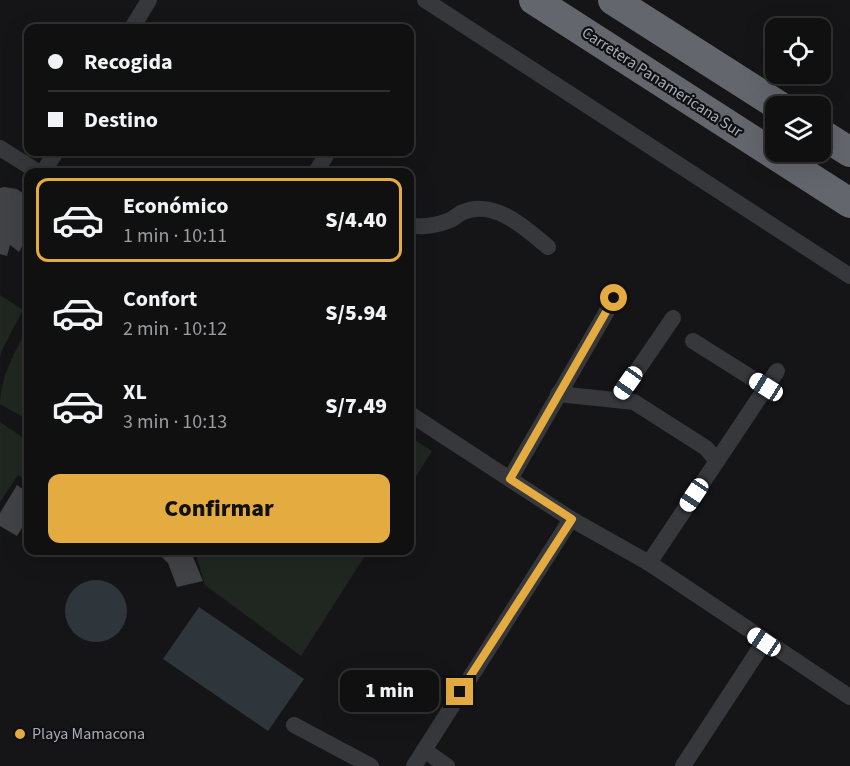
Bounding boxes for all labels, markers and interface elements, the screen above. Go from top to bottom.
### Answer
map controls [765,18,831,162]
button: locate [765,18,831,84]
street label: Carretera Panamericana Sur [577,22,747,143]
text: Recogida [84,46,173,78]
button: layers [765,96,831,162]
text: Destino [84,104,158,136]
text: Económico [123,190,228,222]
icon: car [51,193,105,247]
text: S/4.40 [325,204,387,236]
text: 1 min · 10:11 [123,222,227,250]
text: Confort [123,283,197,315]
route start [600,284,627,311]
icon: car [51,286,105,340]
text: S/5.94 [325,297,387,329]
text: 2 min · 10:12 [123,315,227,343]
car [610,363,646,403]
car [746,370,786,404]
text: XL [123,376,147,408]
icon: car [51,379,105,433]
text: S/7.49 [325,390,387,422]
text: 3 min · 10:13 [123,408,227,436]
button: Confirmar [48,474,390,543]
car [676,475,712,515]
car [744,624,784,660]
callout: 1 min [340,671,439,713]
text: 1 min [365,677,414,705]
route end [446,678,473,705]
place label: Playa Mamacona [32,723,145,745]
marker: Playa Mamacona [13,727,27,741]

